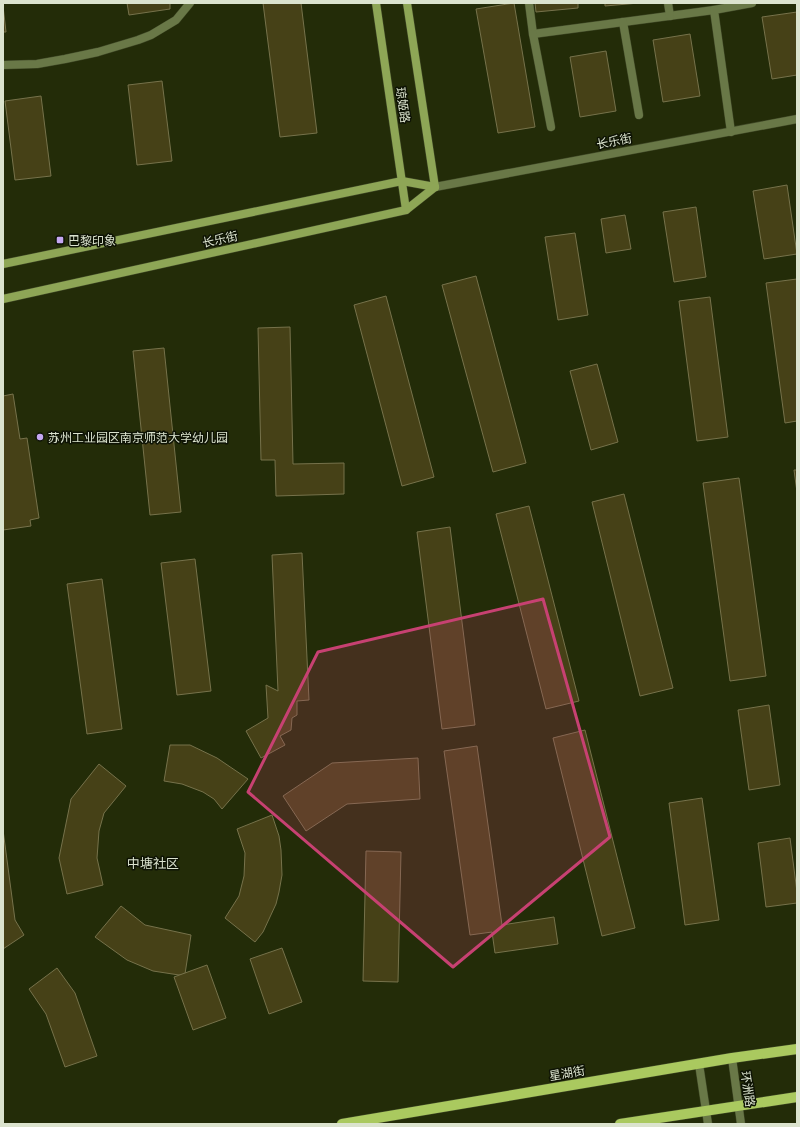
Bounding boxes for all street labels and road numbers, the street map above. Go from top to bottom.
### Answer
street label: 琼姬路 [393,86,413,124]
street label: 长乐街 [595,130,633,152]
street label: 长乐街 [201,228,239,250]
street label: 星湖街 [548,1062,586,1084]
street label: 环洲路 [738,1070,758,1108]

